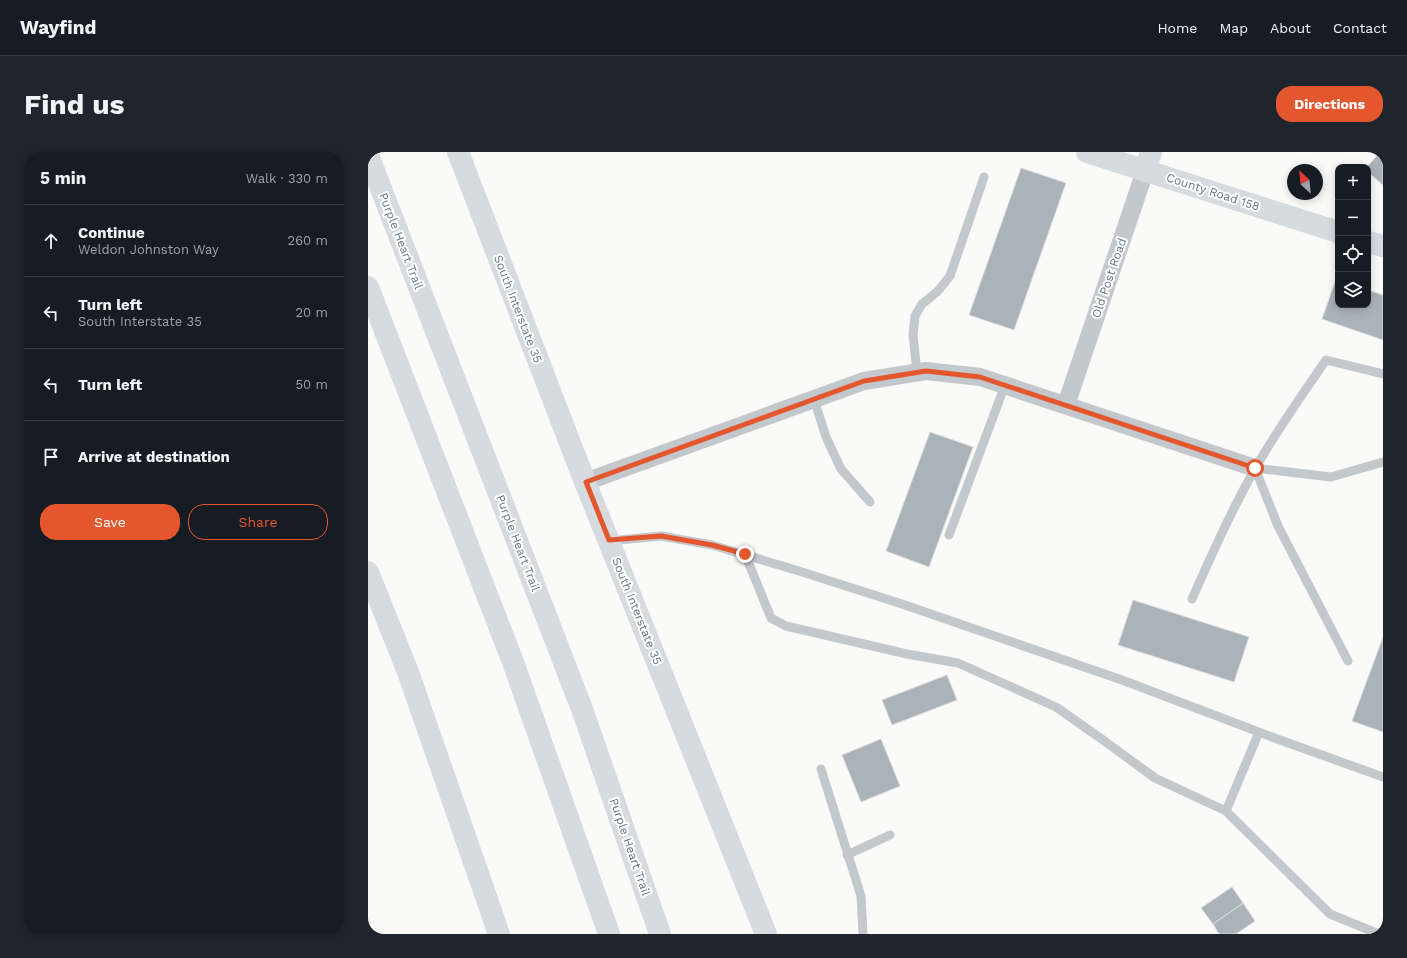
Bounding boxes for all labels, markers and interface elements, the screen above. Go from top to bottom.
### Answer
text: Wayfind [20,16,96,39]
text: Home [1157,20,1197,36]
text: Map [1219,20,1248,36]
text: About [1270,20,1311,36]
text: Contact [1333,20,1387,36]
button: Directions [1276,86,1383,122]
text: Find us [24,88,124,121]
north arrow [1287,164,1323,200]
map controls [1335,164,1371,308]
button: + [1335,164,1371,200]
text: 5 min [40,168,86,188]
street label: County Road 158 [1165,170,1261,214]
text: Walk · 330 m [246,171,328,186]
street label: Purple Heart Trail [376,191,426,292]
button: − [1335,200,1371,236]
text: Continue [78,224,145,242]
icon: ahead [40,230,62,252]
text: 260 m [288,233,328,248]
street label: Old Post Road [1089,236,1129,320]
button: locate [1335,236,1371,272]
text: Weldon Johnston Way [78,242,219,257]
street label: South Interstate 35 [491,253,545,365]
button: layers [1335,272,1371,308]
text: Turn left [78,296,142,314]
icon: left [40,302,62,324]
text: 20 m [296,305,328,320]
text: South Interstate 35 [78,314,202,329]
icon: left [40,374,62,396]
text: Turn left [78,376,142,394]
text: 50 m [296,377,328,392]
icon: arrive [40,446,62,468]
text: Arrive at destination [78,448,230,466]
route start [1246,459,1264,477]
street label: Purple Heart Trail [493,493,543,594]
button: Save [40,504,180,540]
button: Share [188,504,328,540]
route end [736,545,754,563]
street label: South Interstate 35 [609,555,665,667]
street label: Purple Heart Trail [607,796,653,898]

